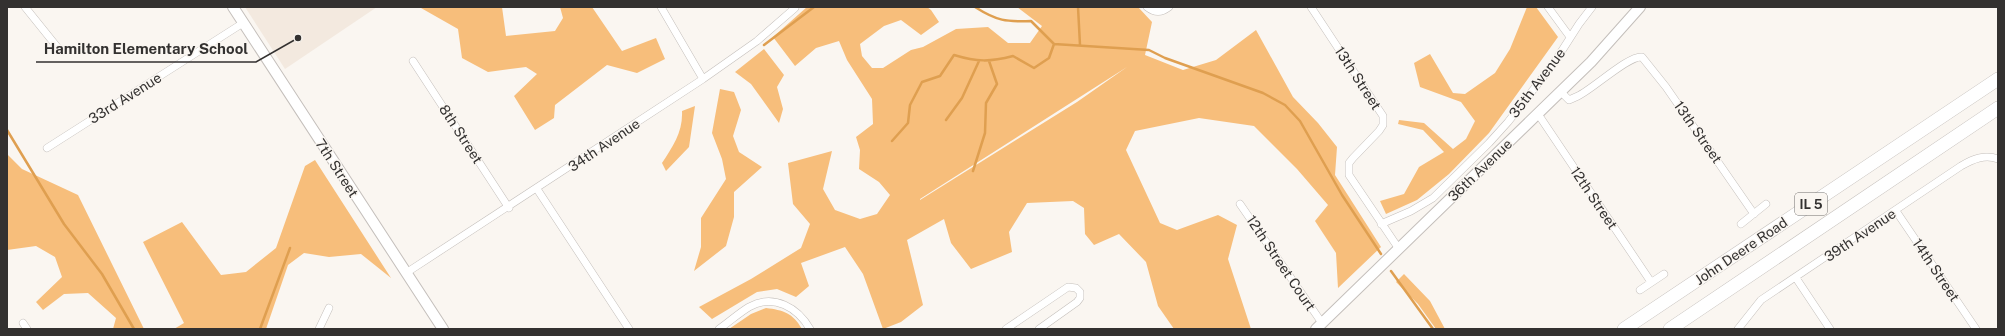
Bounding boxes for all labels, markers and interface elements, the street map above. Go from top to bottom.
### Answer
callout: Hamilton Elementary School [36,35,256,62]
text: Hamilton Elementary School [44,40,248,57]
street label: 13th Street [1332,43,1384,113]
street label: 35th Avenue [1506,45,1568,121]
street label: 33rd Avenue [86,69,164,127]
street label: 13th Street [1671,98,1725,166]
street label: 8th Street [436,102,486,166]
street label: 34th Avenue [565,115,643,175]
street label: 7th Street [312,136,362,200]
street label: 36th Avenue [1445,136,1515,204]
street label: 12th Street [1567,164,1621,232]
road number: IL 5 [1795,193,1827,215]
street label: 39th Avenue [1821,205,1899,265]
street label: 12th Street Court [1243,212,1319,314]
street label: John Deere Road [1692,214,1790,288]
street label: 14th Street [1909,236,1963,304]

